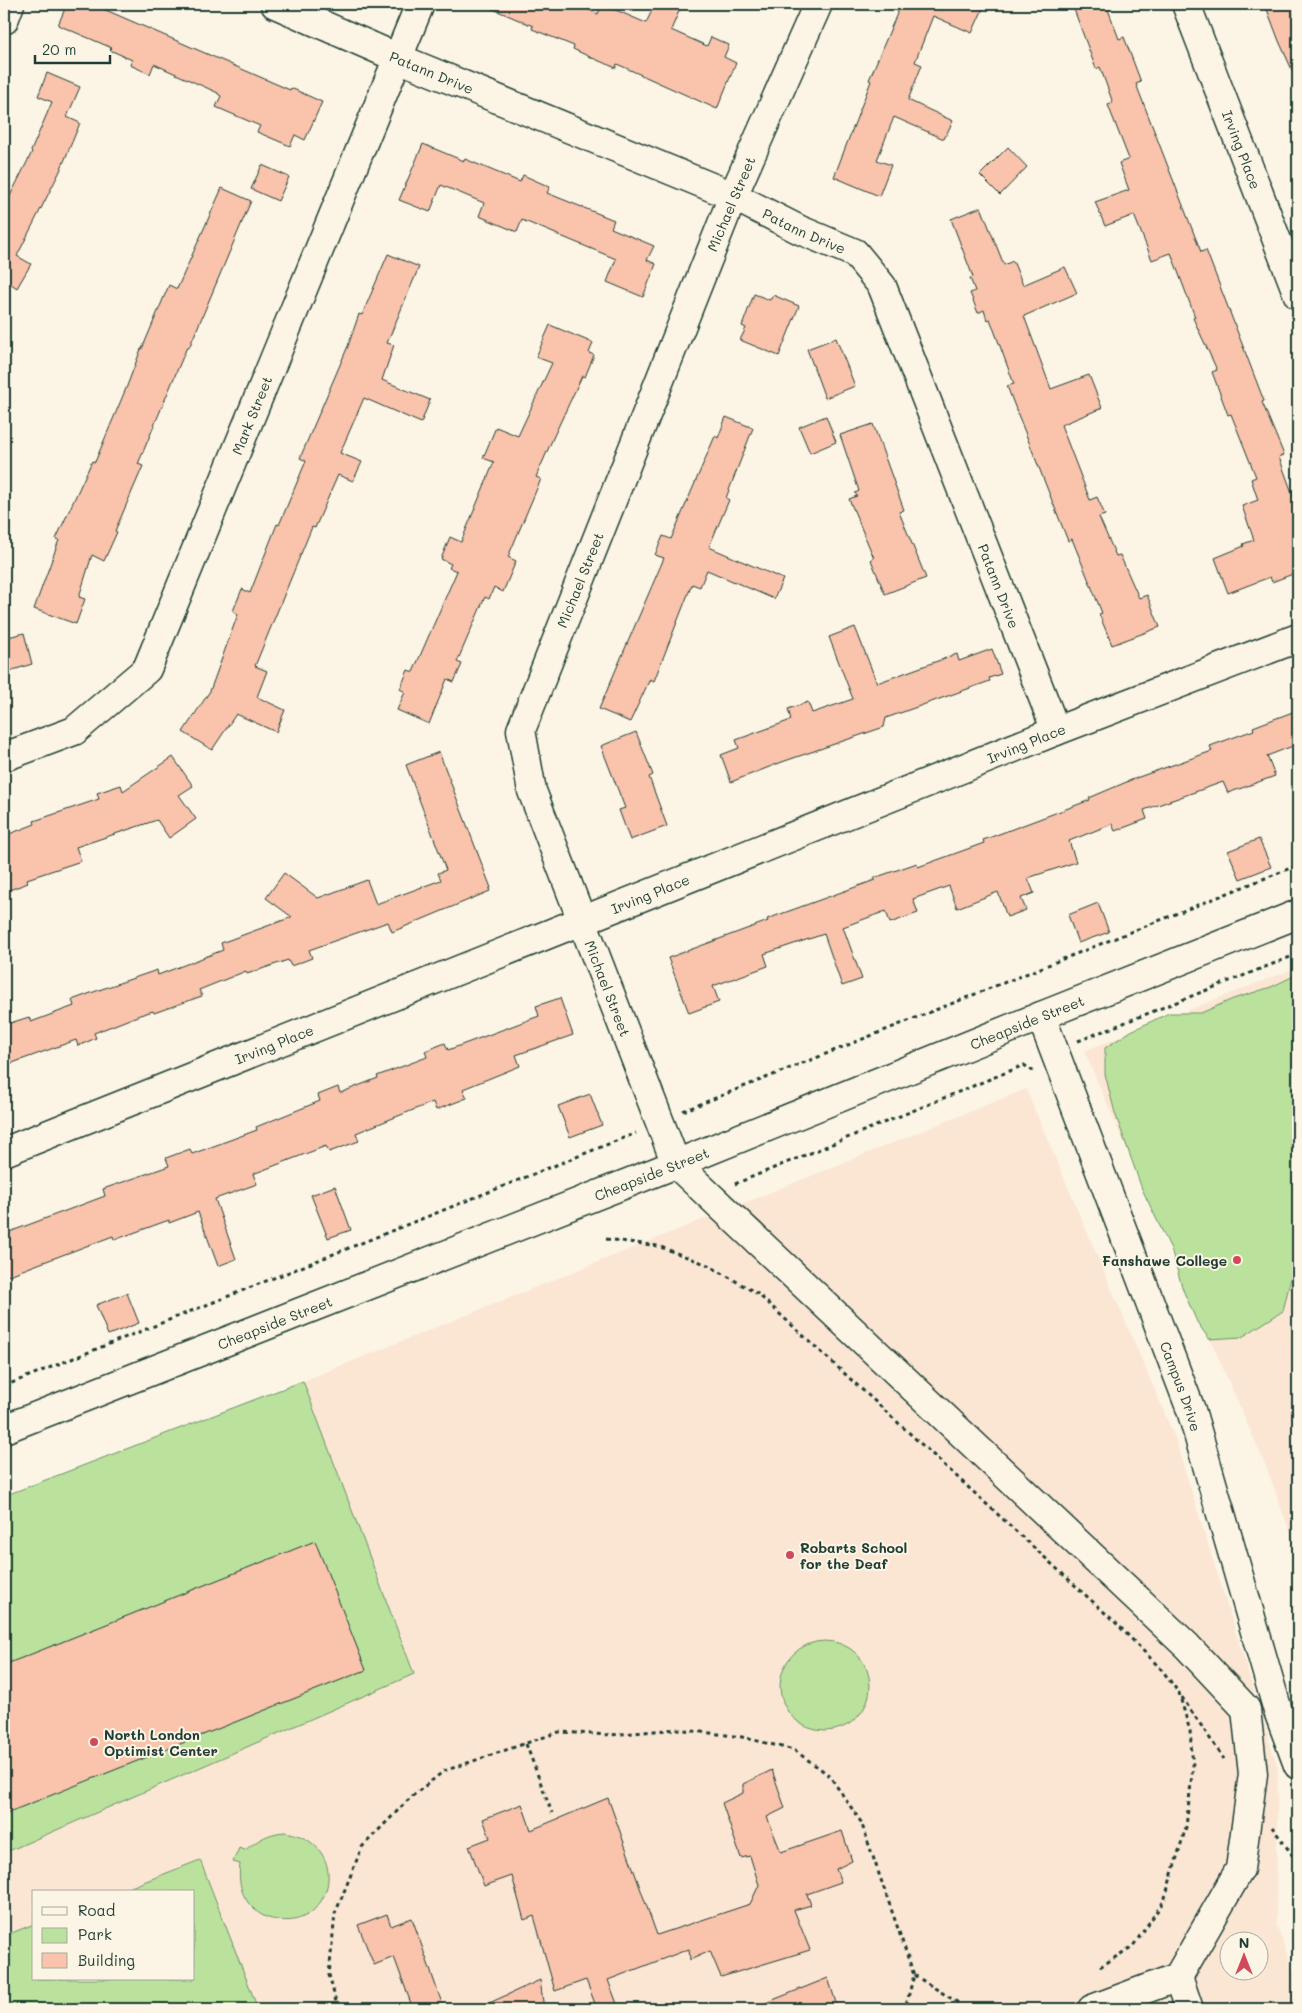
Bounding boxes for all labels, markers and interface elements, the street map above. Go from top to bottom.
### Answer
scale bar [35,32,110,64]
text: 20 m [42,39,76,59]
street label: Patann Drive [387,46,477,98]
street label: Irving Place [1218,107,1266,192]
street label: Michael Street [702,154,760,254]
street label: Patann Drive [760,203,849,258]
street label: Mark Street [227,373,276,457]
street label: Michael Street [552,529,608,631]
street label: Patann Drive [974,541,1024,631]
street label: Irving Place [984,719,1068,767]
street label: Irving Place [608,869,692,918]
street label: Michael Street [581,937,635,1039]
street label: Cheapside Street [967,990,1087,1053]
street label: Irving Place [232,1020,316,1068]
street label: Cheapside Street [591,1142,712,1205]
place label: Fanshawe College [1102,1251,1227,1270]
marker: Fanshawe College [1231,1254,1243,1266]
street label: Cheapside Street [215,1291,335,1353]
street label: Campus Drive [1156,1339,1206,1433]
place label: Robarts School for the Deaf [800,1538,907,1573]
marker: Robarts School for the Deaf [784,1549,796,1561]
place label: North London Optimist Center [104,1725,218,1760]
marker: North London Optimist Center [88,1736,100,1748]
legend [32,1890,195,1980]
text: Road [78,1900,115,1920]
text: Park [78,1924,112,1944]
north arrow [1220,1930,1270,1980]
text: N [1239,1933,1249,1952]
text: Building [78,1950,135,1970]

